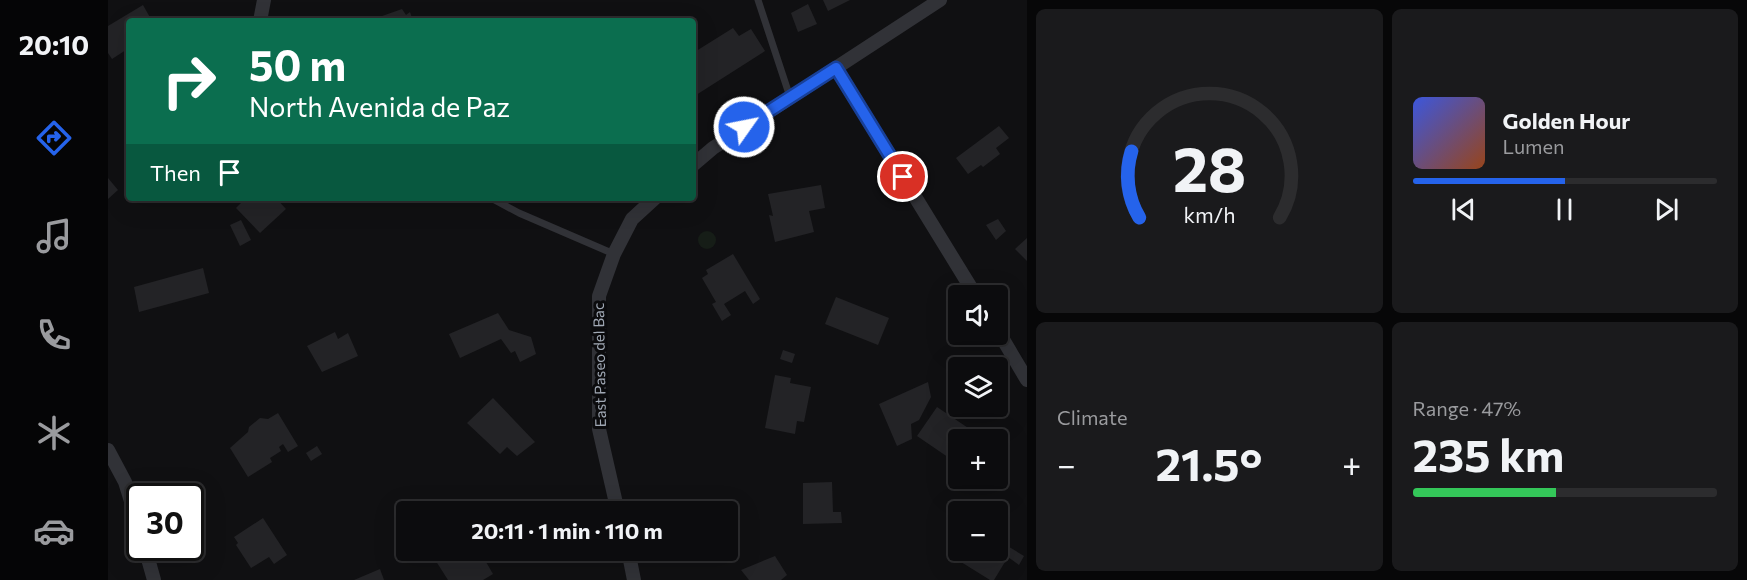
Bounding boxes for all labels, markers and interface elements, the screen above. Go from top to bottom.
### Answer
text: 20:10 [19,28,89,61]
text: 50 m [249,38,346,90]
icon: right [150,42,228,120]
text: North Avenida de Paz [249,90,510,123]
position arrow [712,95,776,159]
text: Golden Hour [1503,107,1630,134]
icon: directions [33,117,75,159]
text: 28 [1172,129,1246,205]
text: Lumen [1503,134,1565,158]
pin [877,151,928,202]
icon: arrive [213,156,246,189]
text: Then [150,159,201,186]
icon: arrive [886,160,919,193]
icon: previous [1447,193,1480,226]
icon: pause [1548,193,1581,226]
icon: next [1650,193,1683,226]
text: km/h [1183,202,1235,228]
icon: music [33,215,75,257]
map controls [948,285,1008,561]
button: sound [948,285,1008,345]
street label: East Paseo del Bac [589,303,609,427]
icon: phone [33,314,75,356]
button: layers [948,357,1008,417]
text: Range · 47% [1413,396,1521,420]
text: Climate [1057,405,1127,429]
icon: climate [33,412,75,454]
text: 235 km [1413,426,1564,481]
button: + [948,429,1008,489]
text: 21.5° [1155,435,1262,490]
text: − [1057,443,1076,484]
text: + [1342,443,1362,484]
speed limit sign: 30 [126,483,204,561]
button: − [948,501,1008,561]
icon: car [33,510,75,552]
text: 20:11 · 1 min · 110 m [471,517,663,544]

